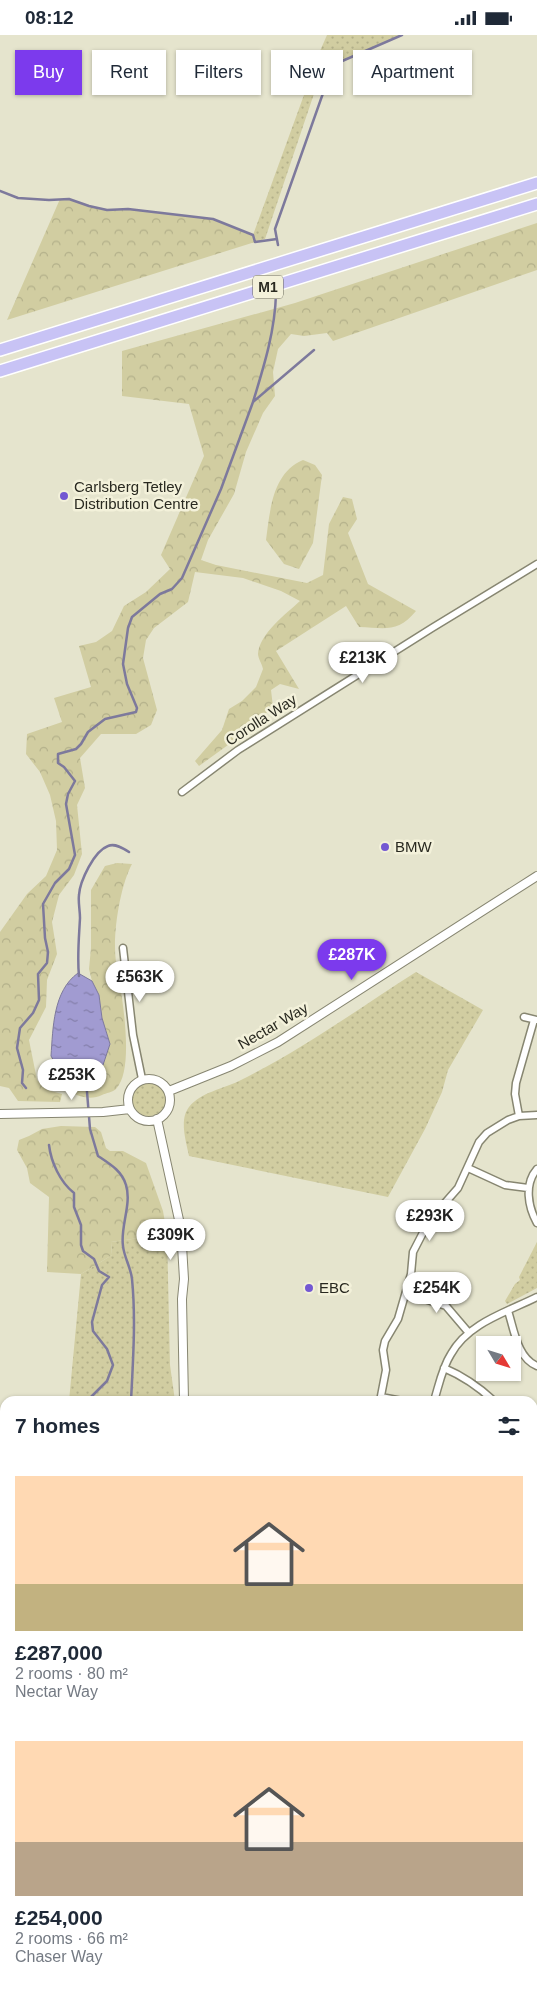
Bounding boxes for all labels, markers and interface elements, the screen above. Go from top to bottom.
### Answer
text: 08:12 [25,7,74,28]
chip: Buy [15,50,82,95]
chip: Rent [92,50,166,95]
chip: Filters [176,50,261,95]
chip: New [271,50,343,95]
chip: Apartment [353,50,472,95]
road number: M1 [253,275,283,299]
place label: Carlsberg Tetley Distribution Centre [74,478,198,512]
marker: Carlsberg Tetley Distribution Centre [58,490,70,502]
pin: £213K [328,641,398,684]
text: £213K [339,649,387,666]
street label: Corolla Way [222,690,300,749]
place label: BMW [395,838,433,855]
marker: BMW [379,841,391,853]
pin: £287K [317,939,387,981]
text: £287K [328,946,376,963]
pin: £563K [105,961,175,1003]
text: £563K [116,968,164,985]
street label: Nectar Way [235,999,311,1052]
pin: £253K [37,1059,107,1101]
text: £253K [48,1066,96,1083]
pin: £293K [395,1199,465,1242]
text: £293K [406,1207,454,1224]
pin: £309K [136,1219,206,1261]
text: £309K [147,1226,195,1243]
pin: £254K [402,1271,472,1314]
place label: EBC [319,1279,350,1296]
text: £254K [413,1279,461,1296]
marker: EBC [303,1282,315,1294]
north arrow [476,1336,521,1381]
map controls [476,1336,521,1381]
icon: filters [495,1412,523,1440]
text: 7 homes [15,1414,100,1437]
icon: home [224,1509,314,1599]
text: £287,000 [15,1641,103,1664]
text: 2 rooms · 80 m² [15,1665,128,1682]
text: Nectar Way [15,1683,98,1700]
icon: home [224,1774,314,1864]
text: £254,000 [15,1906,103,1929]
text: 2 rooms · 66 m² [15,1930,128,1947]
text: Chaser Way [15,1948,102,1965]

